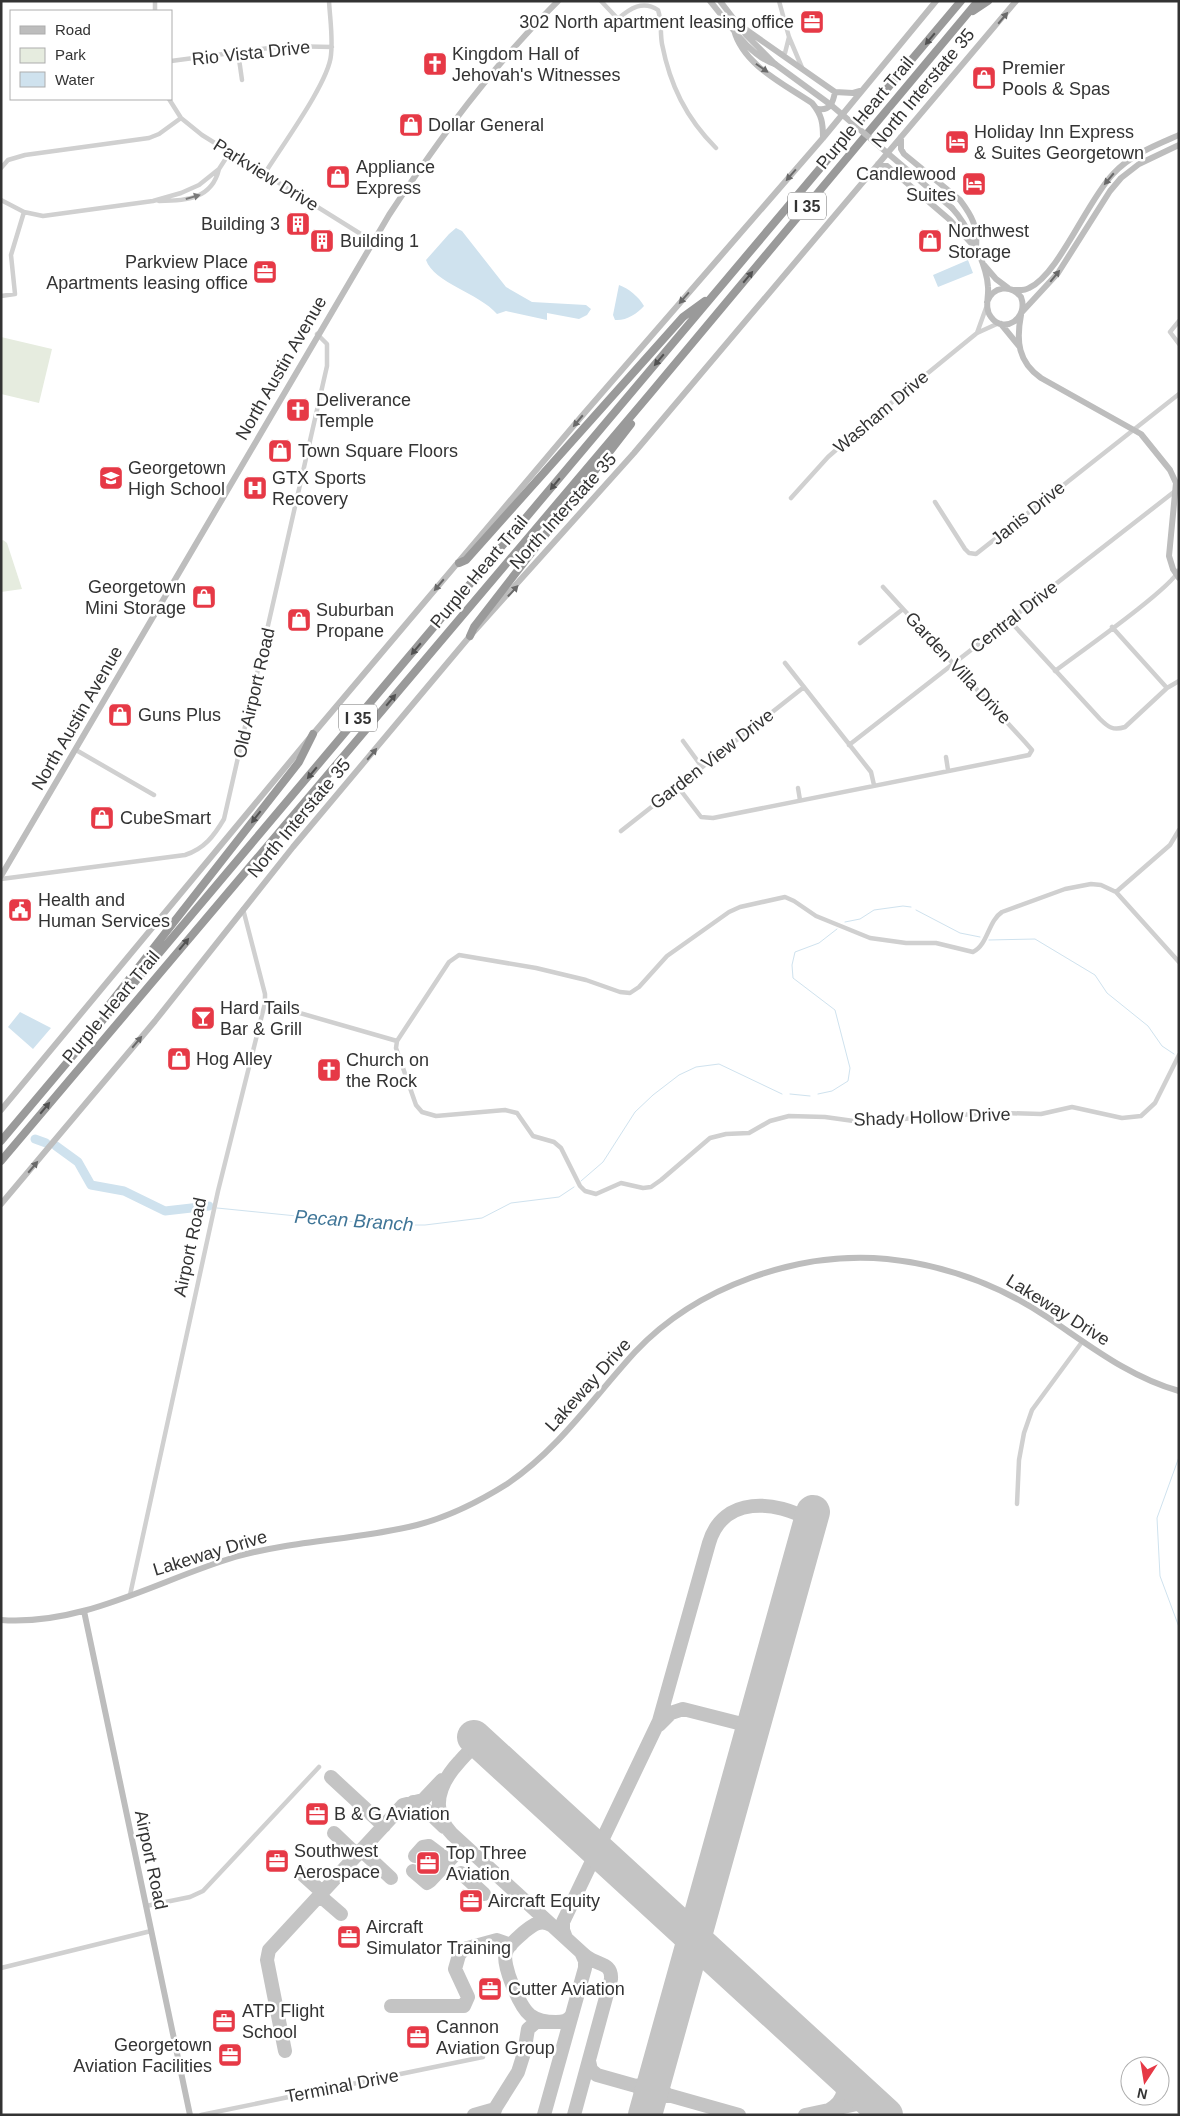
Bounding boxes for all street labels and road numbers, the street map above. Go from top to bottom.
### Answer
street label: North Interstate 35 [867,24,979,152]
street label: Rio Vista Drive [191,37,311,69]
street label: Purple Heart Trail [812,53,918,173]
street label: Parkview Drive [210,135,322,215]
road number: I 35 [788,192,826,220]
street label: North Austin Avenue [232,293,330,443]
street label: Washam Drive [830,367,932,457]
street label: North Interstate 35 [506,449,620,573]
street label: Janis Drive [987,477,1069,549]
street label: Purple Heart Trail [426,512,532,632]
street label: Central Drive [966,577,1062,657]
street label: Garden Villa Drive [901,608,1015,728]
street label: Old Airport Road [229,626,279,760]
street label: North Austin Avenue [28,643,126,793]
road number: I 35 [339,704,377,731]
street label: Garden View Drive [646,705,778,813]
street label: North Interstate 35 [243,754,355,882]
street label: Purple Heart Trail [58,947,164,1067]
street label: Shady Hollow Drive [853,1104,1011,1130]
street label: Airport Road [170,1195,210,1299]
street label: Lakeway Drive [1003,1270,1113,1350]
street label: Lakeway Drive [541,1334,635,1436]
street label: Lakeway Drive [151,1526,269,1580]
street label: Airport Road [131,1808,171,1912]
street label: Terminal Drive [284,2065,400,2107]

